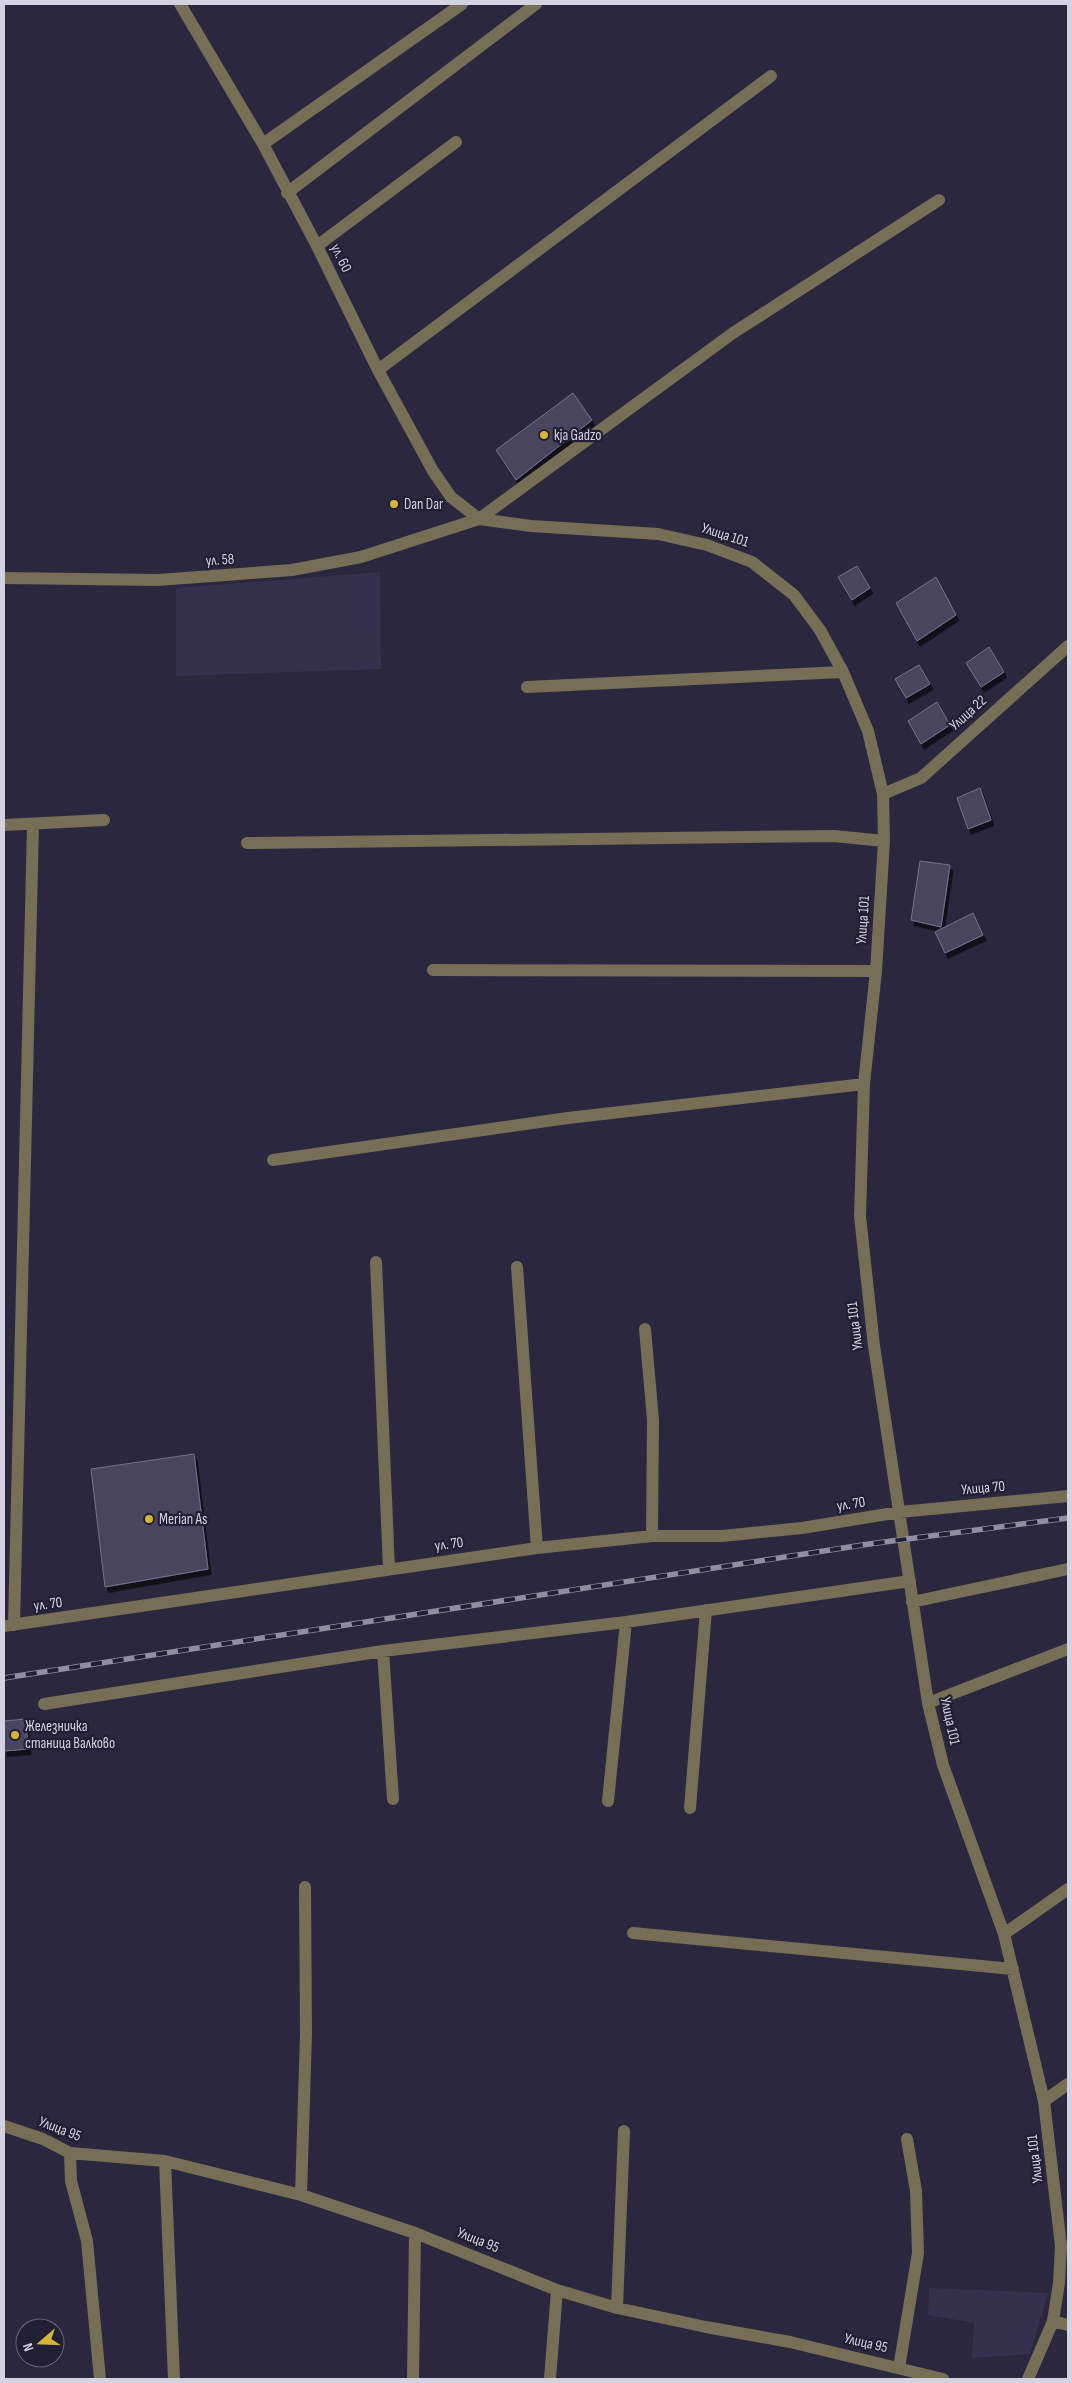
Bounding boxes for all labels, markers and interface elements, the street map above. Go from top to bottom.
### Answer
street label: ул. 60 [326,241,356,275]
place label: kja Gadzo [554,426,601,445]
marker: kja Gadzo [538,429,550,441]
place label: Dan Dar [404,495,444,514]
marker: Dan Dar [388,498,400,510]
street label: Улица 101 [699,518,752,552]
street label: ул. 58 [205,550,235,570]
street label: Улица 22 [945,691,991,735]
street label: Улица 101 [852,894,874,945]
street label: Улица 101 [843,1300,867,1351]
street label: Улица 70 [960,1477,1006,1499]
street label: ул. 70 [835,1492,867,1516]
place label: Merian As [159,1510,207,1529]
marker: Merian As [143,1513,155,1525]
street label: ул. 70 [433,1533,465,1555]
street label: ул. 70 [32,1593,64,1615]
street label: Улица 101 [936,1695,964,1747]
place label: Железничка станица Валково [25,1717,115,1753]
marker: Железничка станица Валково [9,1729,21,1741]
street label: Улица 95 [36,2112,84,2146]
street label: Улица 101 [1023,2133,1047,2184]
street label: Улица 95 [454,2223,502,2257]
north arrow [15,2318,65,2368]
street label: Улица 95 [842,2329,890,2357]
text: N [19,2341,37,2353]

